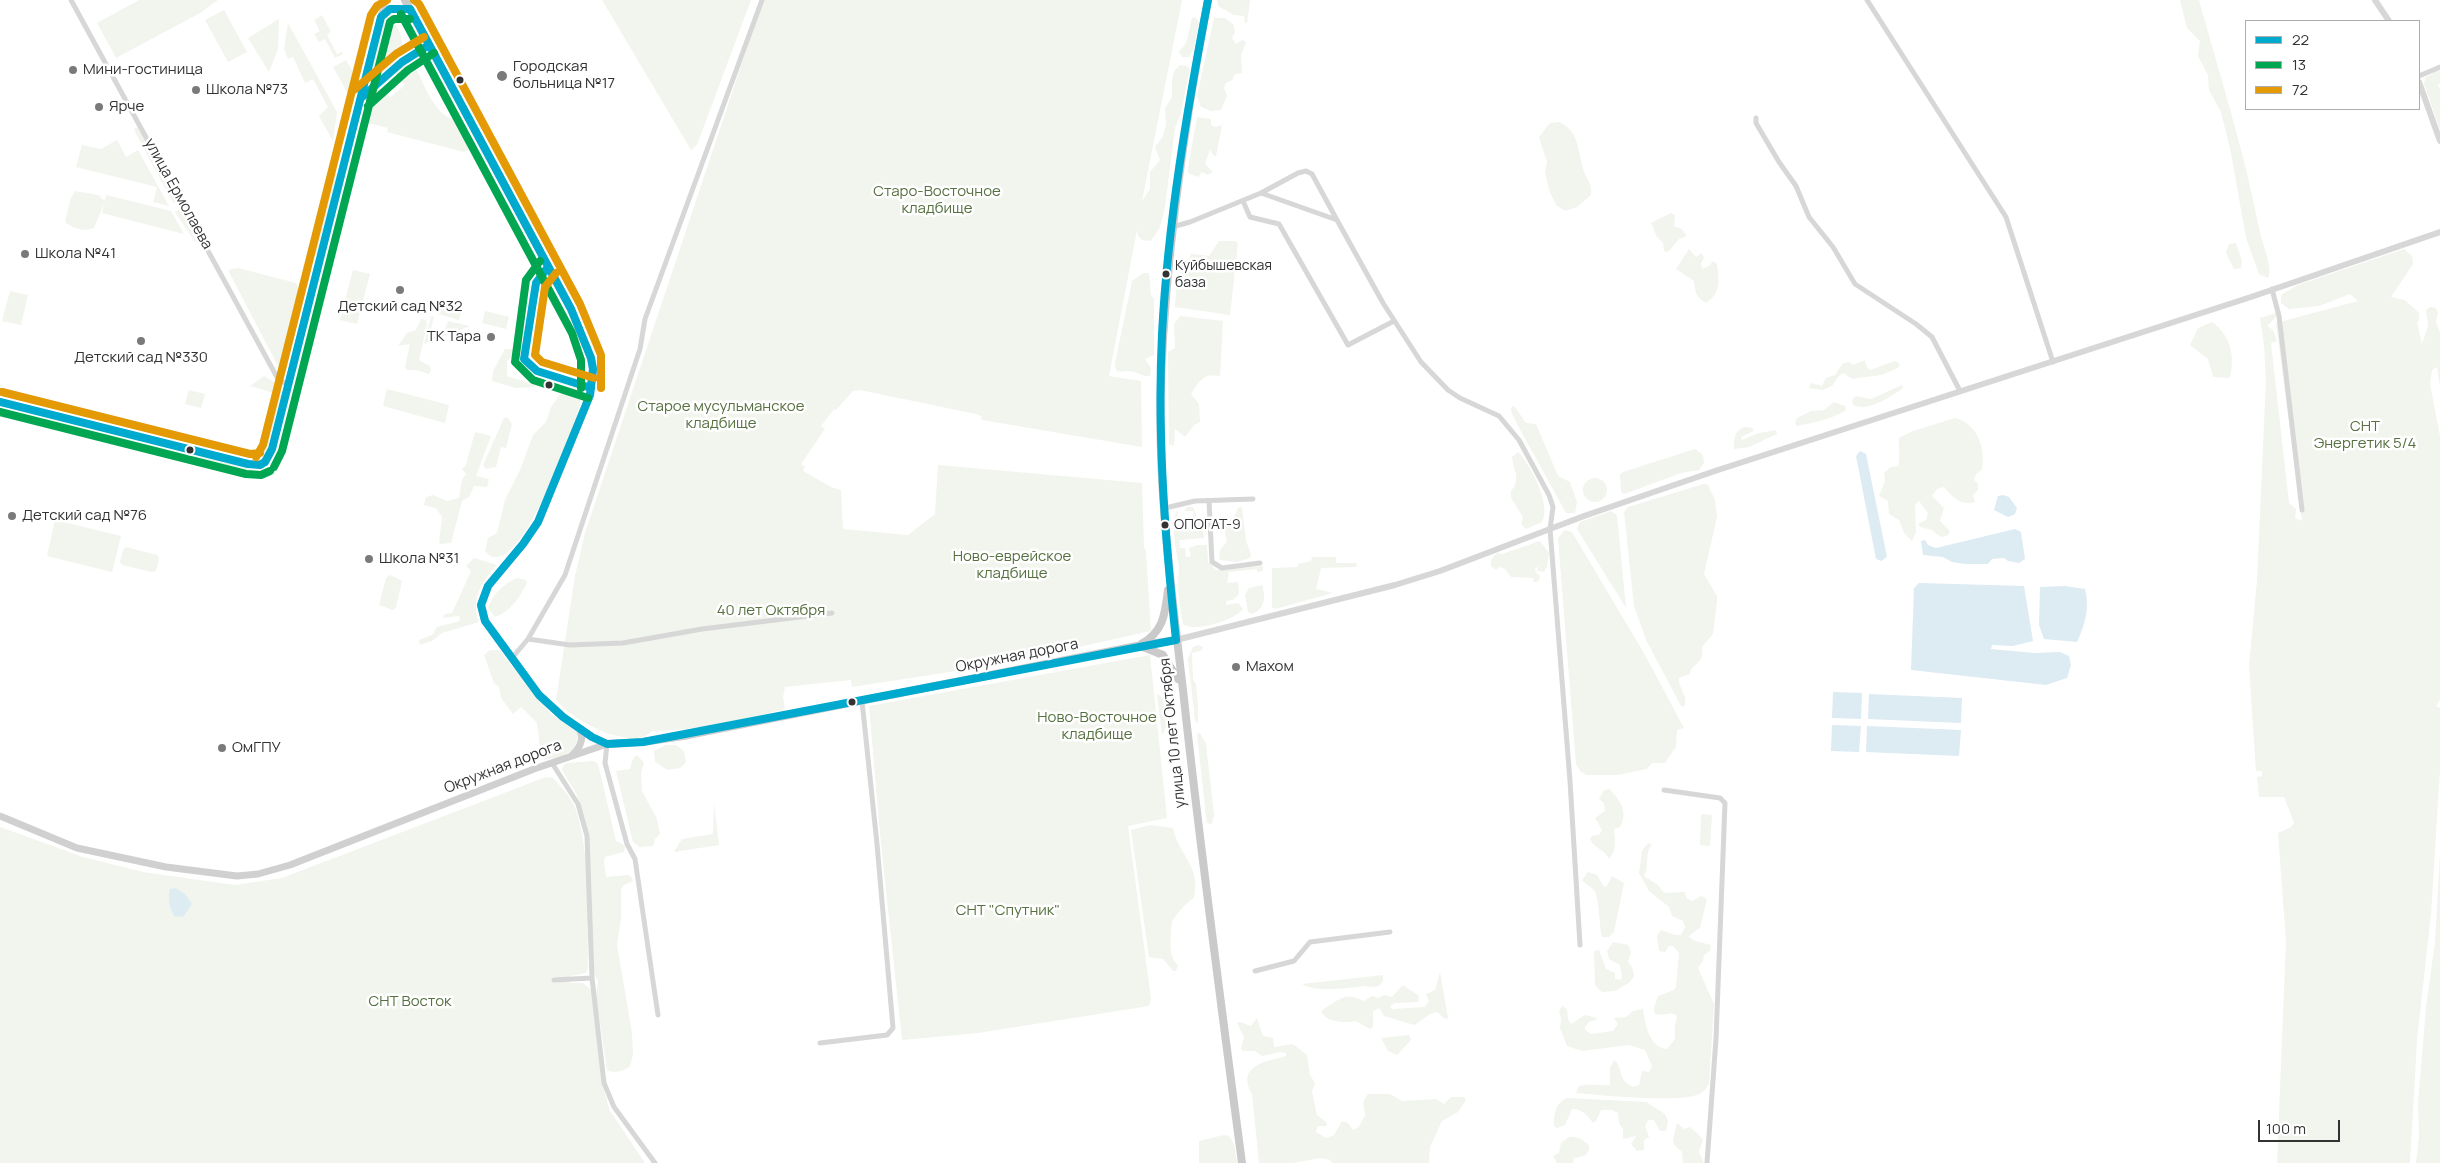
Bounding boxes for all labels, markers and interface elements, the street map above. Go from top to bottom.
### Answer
legend [2245,20,2420,110]
text: 22 [2292,29,2309,50]
text: 13 [2292,54,2306,75]
place label: Городская больница №17 [513,58,615,93]
place label: Мини-гостиница [83,61,203,79]
marker: Мини-гостиница [67,64,79,76]
marker: Городская больница №17 [495,69,509,83]
unlabelled marker [455,75,465,85]
text: 72 [2292,79,2308,100]
place label: Школа №73 [206,81,288,99]
marker: Школа №73 [190,84,202,96]
place label: Ярче [109,98,144,116]
marker: Ярче [93,101,105,113]
street label: улица Ермолаева [140,135,216,253]
park label: Старо-Восточное кладбище [873,183,1001,218]
place label: Школа №41 [35,245,116,263]
marker: Школа №41 [19,248,31,260]
place label: Куйбышевская база [1175,258,1272,290]
marker: Куйбышевская база [1161,269,1171,279]
marker: Детский сад №32 [394,284,406,296]
place label: Детский сад №32 [338,298,462,316]
place label: ТК Тара [427,328,481,346]
marker: ТК Тара [485,331,497,343]
marker: Детский сад №330 [135,335,147,347]
place label: Детский сад №330 [74,349,208,367]
unlabelled marker [544,380,554,390]
park label: Старое мусульманское кладбище [638,398,804,433]
park label: СНТ Энергетик 5/4 [2314,418,2416,453]
unlabelled marker [185,445,195,455]
place label: Детский сад №76 [22,507,147,525]
marker: Детский сад №76 [6,510,18,522]
place label: ОПОГАТ-9 [1174,517,1241,533]
marker: ОПОГАТ-9 [1160,520,1170,530]
park label: Ново-еврейское кладбище [953,548,1071,583]
place label: Школа №31 [379,550,459,568]
marker: Школа №31 [363,553,375,565]
park label: 40 лет Октября [717,602,825,620]
street label: Окружная дорога [954,635,1080,677]
street label: улица 10 лет Октября [1156,657,1190,809]
place label: Махом [1246,658,1294,676]
marker: Махом [1230,661,1242,673]
unlabelled marker [847,697,857,707]
park label: Ново-Восточное кладбище [1037,709,1157,744]
street label: Окружная дорога [442,736,564,798]
place label: ОмГПУ [232,739,281,757]
marker: ОмГПУ [216,742,228,754]
park label: СНТ "Спутник" [956,902,1060,920]
park label: СНТ Восток [369,993,451,1011]
scale bar [2260,1110,2342,1142]
text: 100 m [2266,1118,2306,1139]

